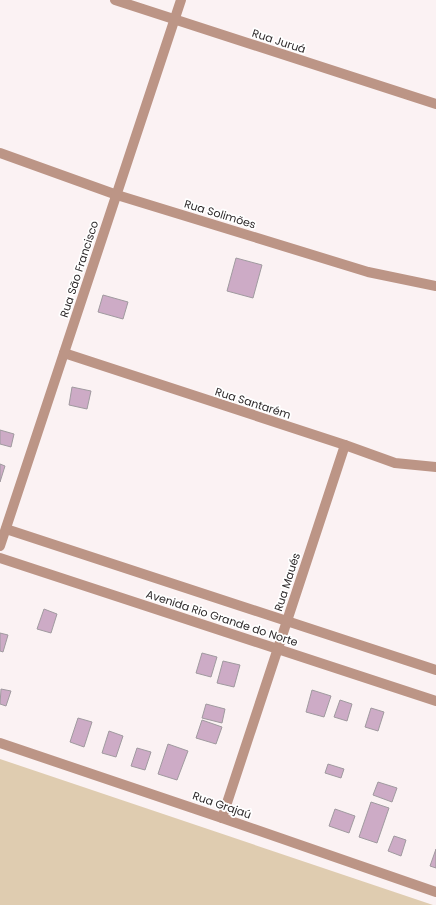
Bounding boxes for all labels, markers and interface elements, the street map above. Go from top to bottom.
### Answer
street label: Rua Juruá [250,25,308,57]
street label: Rua Solimões [182,196,258,233]
street label: Rua São Francisco [56,219,102,319]
street label: Rua Santarém [213,383,293,423]
street label: Rua Maués [270,550,304,613]
street label: Avenida Rio Grande do Norte [144,586,300,650]
street label: Rua Grajaú [190,787,254,823]

